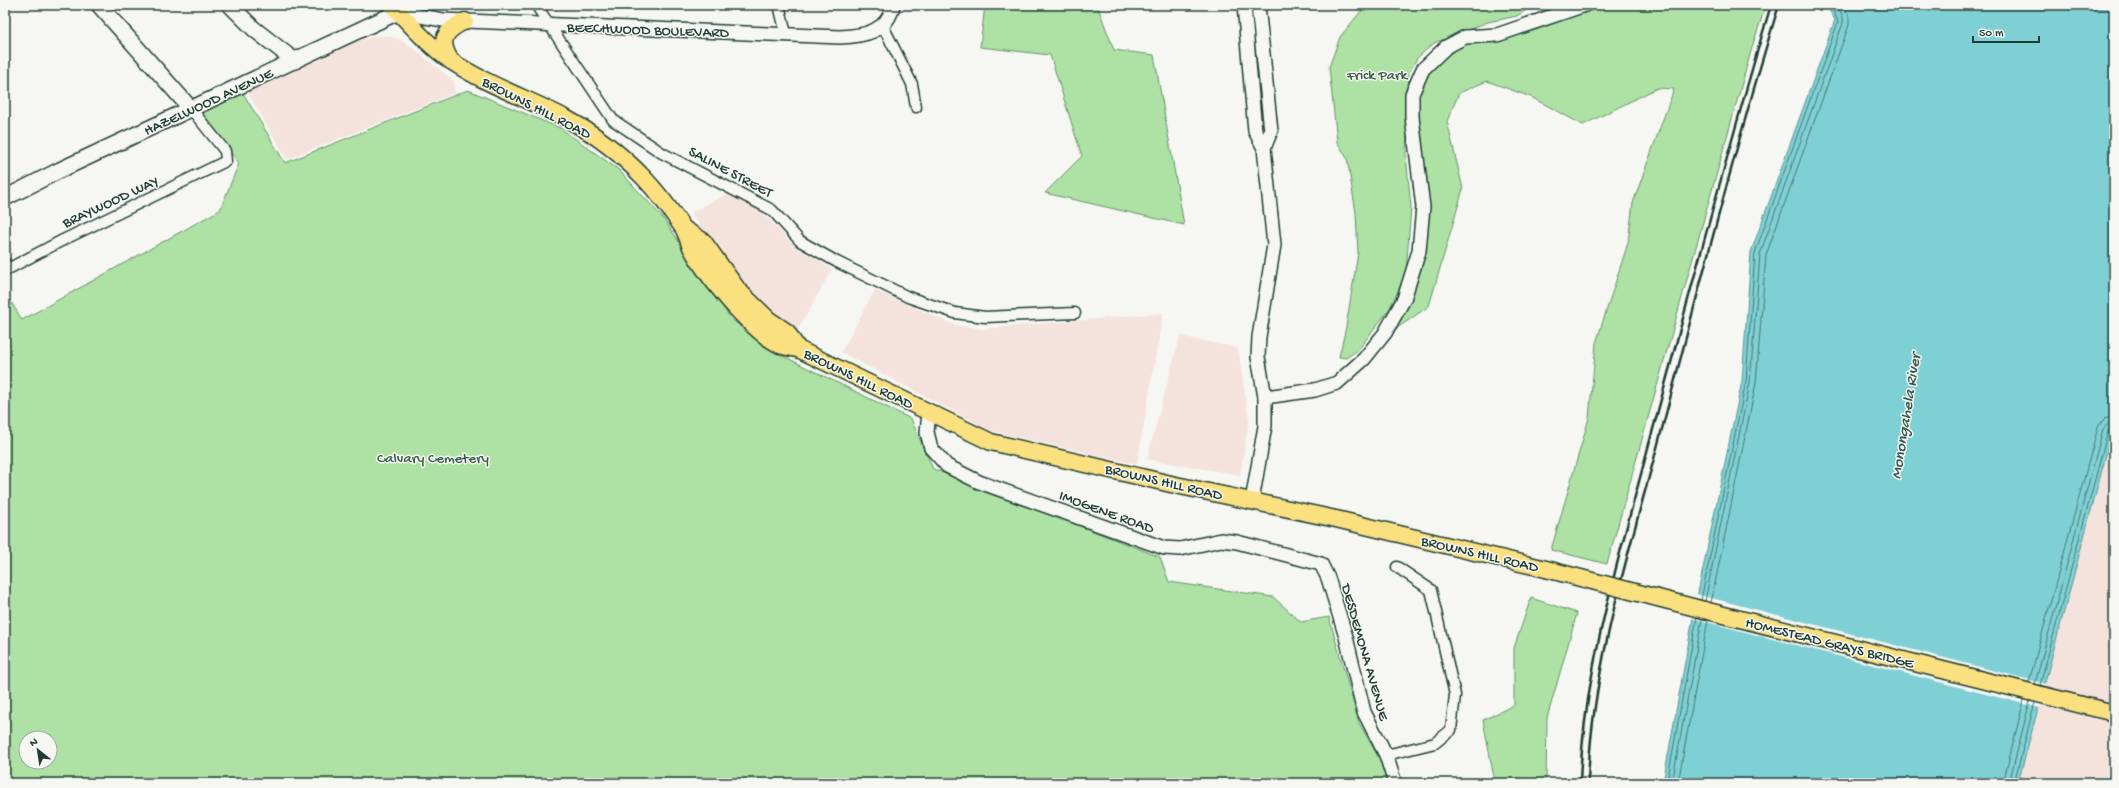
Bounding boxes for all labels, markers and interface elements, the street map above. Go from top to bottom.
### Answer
scale bar [1973,18,2039,44]
street label: BEECHWOOD BOULEVARD [566,19,730,43]
text: 50 m [1979,27,2004,41]
street label: HAZELWOOD AVENUE [141,65,277,141]
park label: Frick Park [1346,67,1408,85]
street label: BROWNS HILL ROAD [478,73,594,144]
street label: SALINE STREET [685,143,776,203]
street label: BRAYWOOD WAY [59,173,162,233]
street label: BROWNS HILL ROAD [799,345,916,414]
water label: Monongahela River [1888,349,1927,481]
park label: Calvary Cemetery [377,450,489,468]
street label: BROWNS HILL ROAD [1102,460,1224,505]
street label: IMOGENE ROAD [1056,487,1157,539]
street label: BROWNS HILL ROAD [1418,532,1540,577]
street label: DESDEMONA AVENUE [1336,581,1392,724]
street label: HOMESTEAD GRAYS BRIDGE [1743,614,1916,674]
north arrow [18,730,58,770]
text: N [28,736,40,750]

